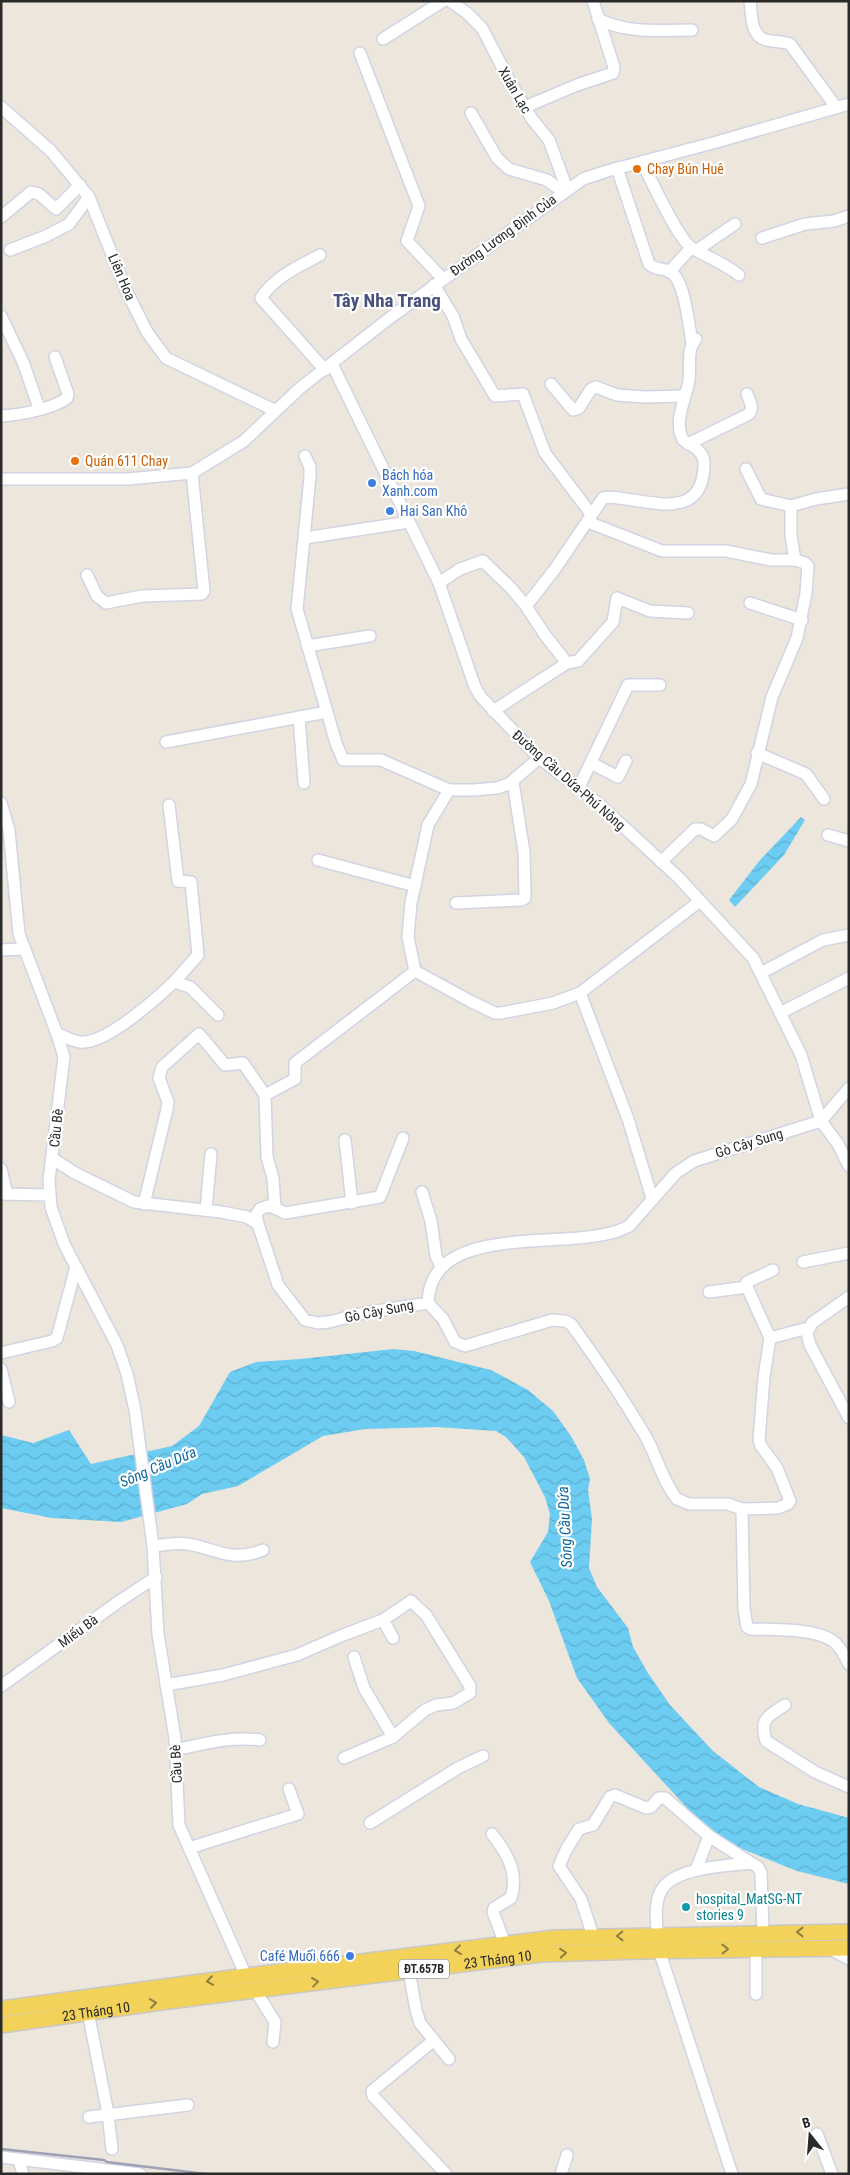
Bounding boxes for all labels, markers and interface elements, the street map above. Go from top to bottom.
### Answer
street label: Xuân Lạc [495,64,535,116]
place label: Chay Bún Huê [647,161,724,177]
marker: Chay Bún Huê [631,163,643,175]
street label: Đường Lương Định Của [447,191,559,279]
street label: Liên Hoa [105,251,139,303]
district label: Tây Nha Trang [333,289,441,312]
place label: Quán 611 Chay [85,453,168,469]
marker: Quán 611 Chay [69,455,81,467]
place label: Bách hóa Xanh.com [382,467,438,499]
marker: Bách hóa Xanh.com [366,477,378,489]
place label: Hai San Khô [400,503,467,519]
marker: Hai San Khô [384,505,396,517]
street label: Đường Cầu Dứa-Phú Nông [509,727,629,833]
street label: Cầu Bè [46,1107,66,1148]
street label: Gò Cây Sung [713,1125,785,1161]
street label: Gò Cây Sung [343,1296,415,1326]
water label: Sông Cầu Dứa [117,1443,199,1491]
water label: Sông Cầu Dứa [554,1486,576,1568]
street label: Miếu Bà [55,1611,101,1651]
street label: Cầu Bè [167,1744,185,1784]
place label: hospital_MatSG-NT stories 9 [696,1891,802,1923]
marker: hospital_MatSG-NT stories 9 [680,1901,692,1913]
one-way arrow [796,1927,804,1937]
one-way arrow [616,1931,624,1941]
one-way arrow [454,1944,463,1954]
one-way arrow [722,1944,730,1954]
street label: 23 Tháng 10 [463,1947,533,1972]
one-way arrow [559,1947,567,1958]
place label: Café Muối 666 [260,1948,340,1964]
marker: Café Muối 666 [344,1950,356,1962]
road number: ĐT.657B [399,1960,449,1978]
one-way arrow [206,1975,215,1985]
one-way arrow [311,1977,319,1988]
one-way arrow [149,1998,158,2008]
street label: 23 Tháng 10 [61,1999,131,2024]
north arrow [785,2110,835,2160]
text: B [800,2114,812,2131]

